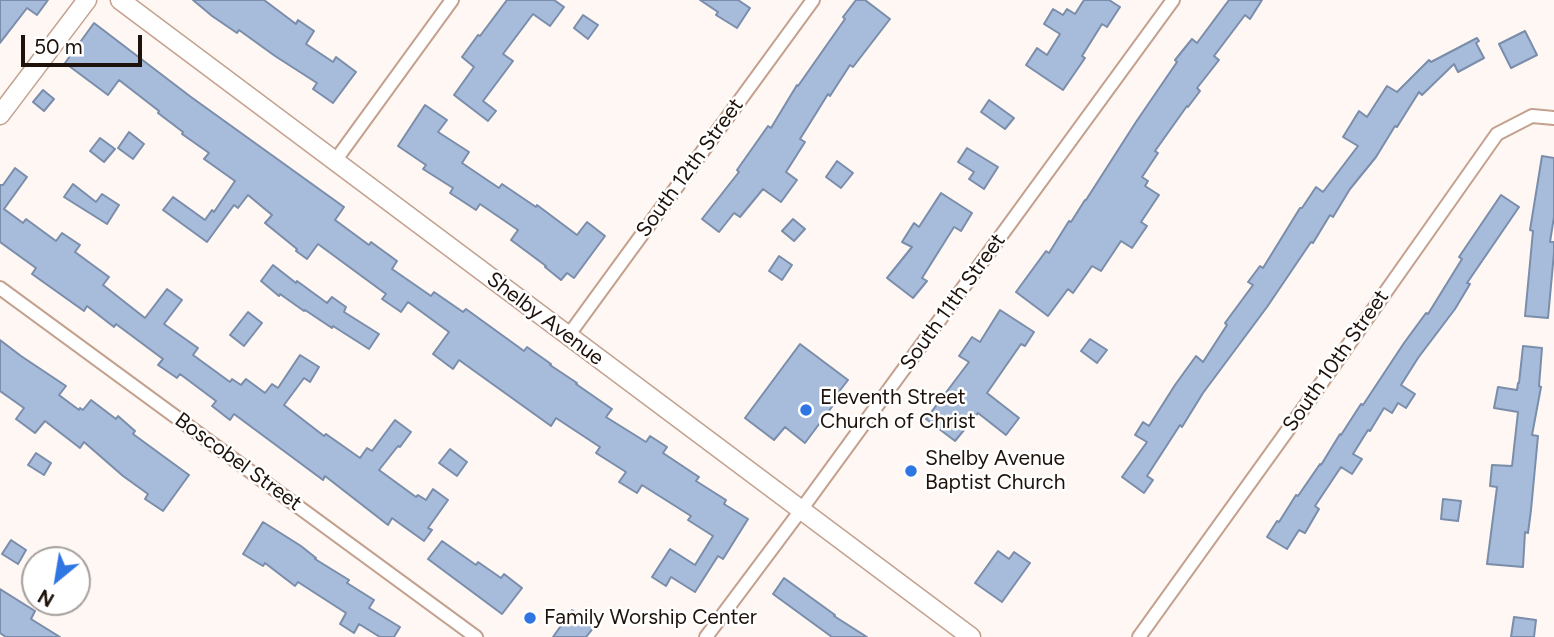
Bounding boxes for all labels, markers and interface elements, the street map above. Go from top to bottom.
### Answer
scale bar [24,21,145,65]
text: 50 m [34,34,83,59]
street label: South 12th Street [631,94,749,242]
street label: South 11th Street [895,229,1011,375]
street label: Shelby Avenue [482,267,608,371]
street label: South 10th Street [1278,285,1394,437]
place label: Eleventh Street Church of Christ [820,385,976,435]
marker: Eleventh Street Church of Christ [798,402,814,418]
street label: Boscobel Street [170,408,306,516]
place label: Shelby Avenue Baptist Church [925,446,1065,496]
marker: Shelby Avenue Baptist Church [903,463,919,479]
north arrow [21,546,91,616]
text: N [34,584,58,612]
place label: Family Worship Center [544,605,757,631]
marker: Family Worship Center [522,610,538,626]

